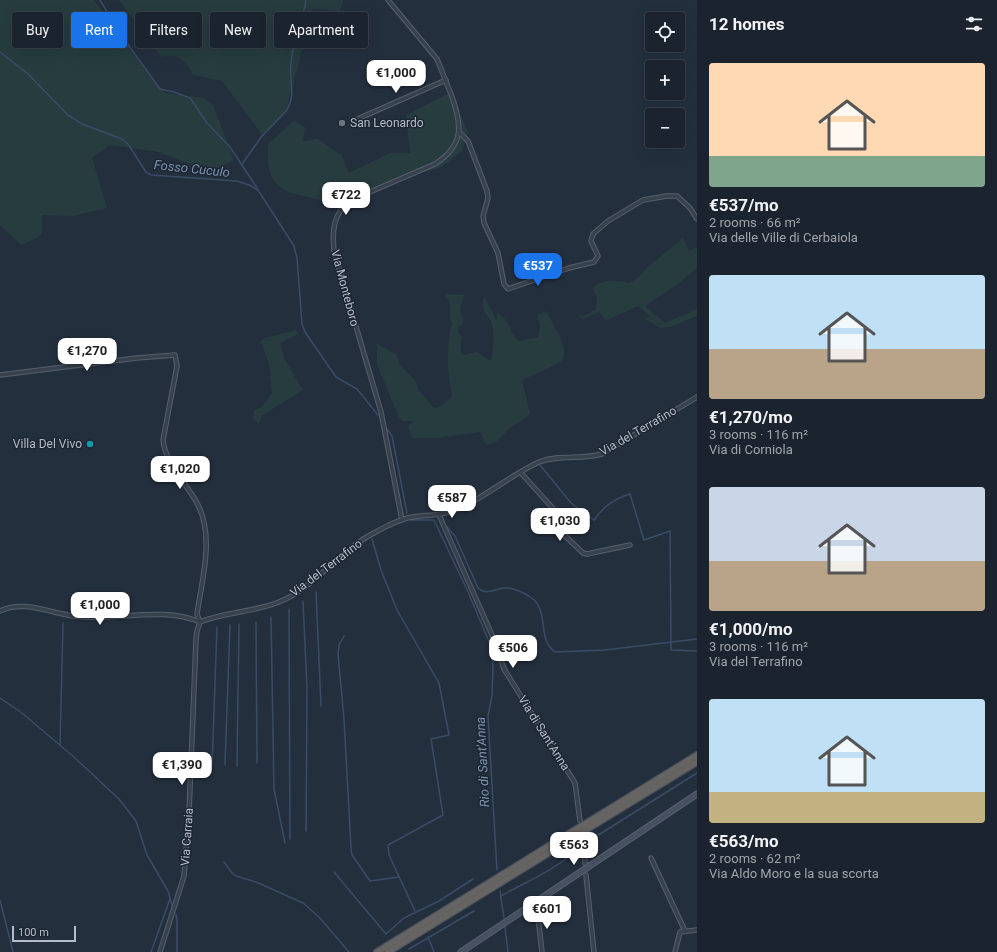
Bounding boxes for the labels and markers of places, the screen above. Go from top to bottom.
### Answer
pin: €1,000 [363,60,429,94]
place label: San Leonardo [350,116,424,130]
marker: San Leonardo [337,118,347,128]
pin: €722 [322,182,370,216]
pin: €537 [514,253,562,287]
pin: €1,270 [54,338,120,372]
place label: Villa Del Vivo [13,437,82,451]
marker: Villa Del Vivo [85,439,95,449]
pin: €1,020 [147,456,213,490]
pin: €587 [428,485,476,519]
pin: €1,030 [527,508,593,542]
pin: €1,000 [67,592,133,626]
pin: €506 [489,635,537,669]
pin: €1,390 [149,752,215,786]
pin: €563 [550,832,598,866]
pin: €601 [523,896,571,930]

